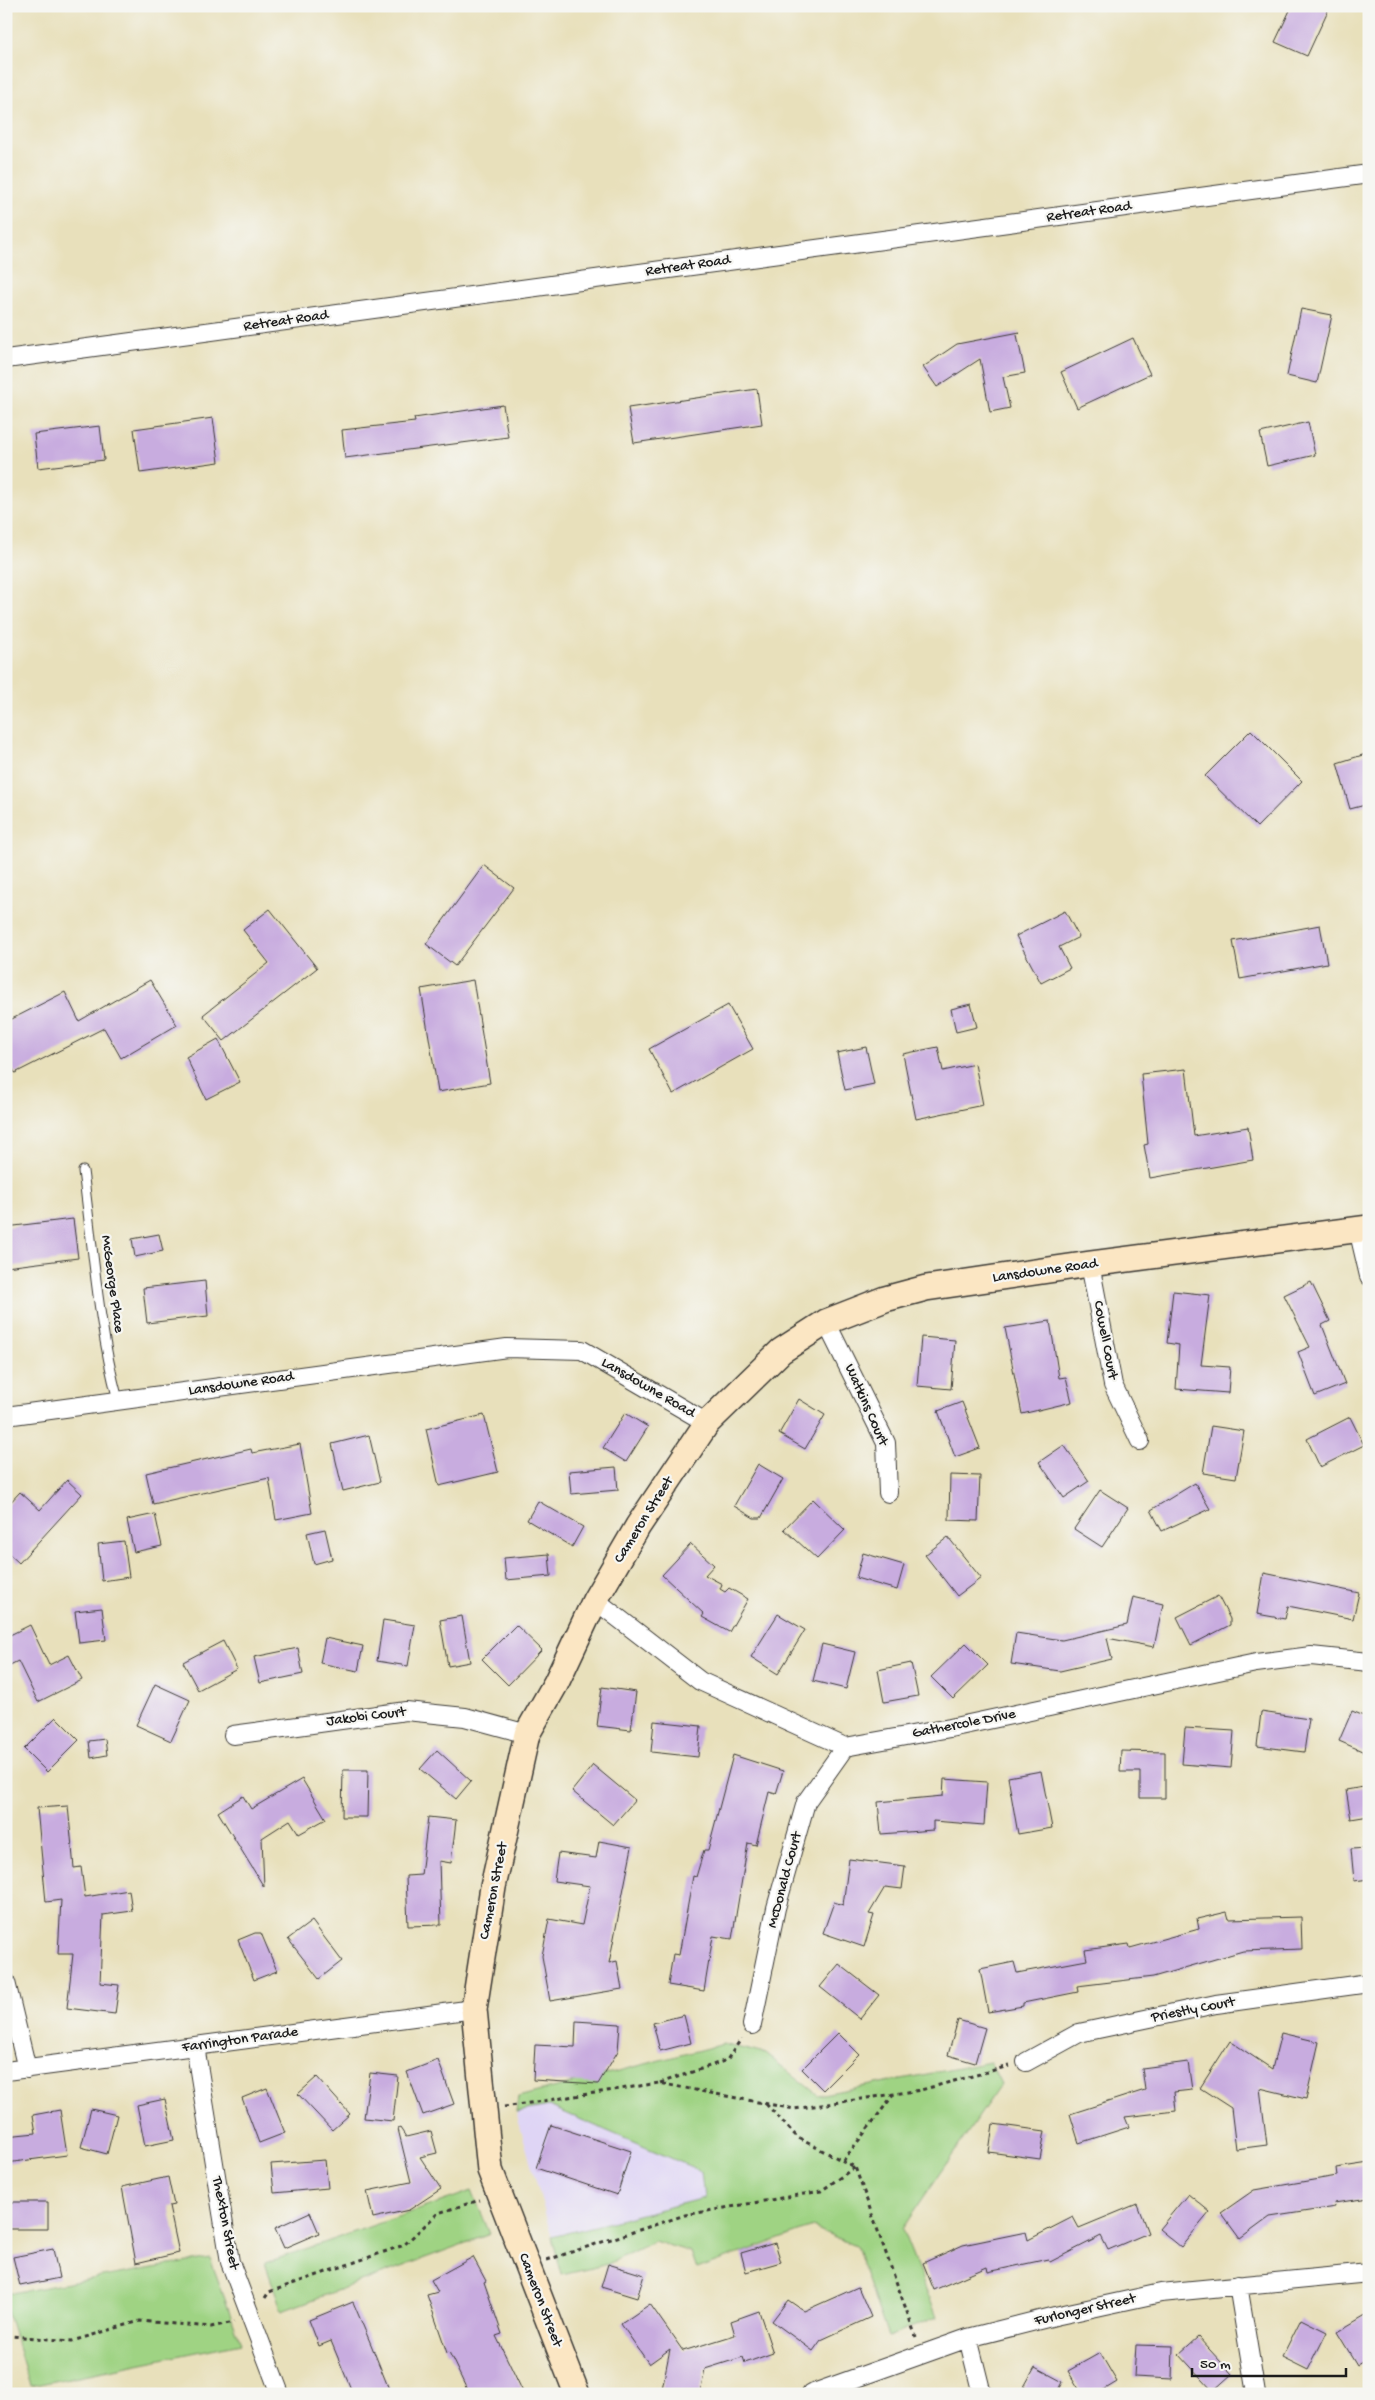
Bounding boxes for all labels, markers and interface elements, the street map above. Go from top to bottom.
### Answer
street label: Retreat Road [1045,197,1134,227]
street label: Retreat Road [644,251,733,281]
street label: Retreat Road [242,306,331,336]
street label: McGeorge Place [96,1234,128,1334]
street label: Lansdowne Road [991,1255,1100,1287]
street label: Cowell Court [1089,1299,1122,1383]
street label: Lansdowne Road [598,1354,699,1423]
street label: Watkins Court [840,1361,893,1450]
street label: Lansdowne Road [187,1368,296,1400]
street label: Cameron Street [610,1472,679,1567]
street label: Jakobi Court [325,1703,409,1731]
street label: Gathercole Drive [911,1705,1018,1743]
street label: McDonald Court [764,1828,807,1930]
street label: Cameron Street [476,1839,513,1941]
street label: Priestly Court [1149,1993,1238,2027]
street label: Farrington Parade [180,2023,299,2057]
street label: Thexton Street [207,2174,243,2273]
street label: Cameron Street [514,2251,567,2351]
street label: Furlonger Street [1032,2289,1139,2331]
scale bar [1192,2345,1346,2377]
text: 50 m [1200,2356,1231,2374]

